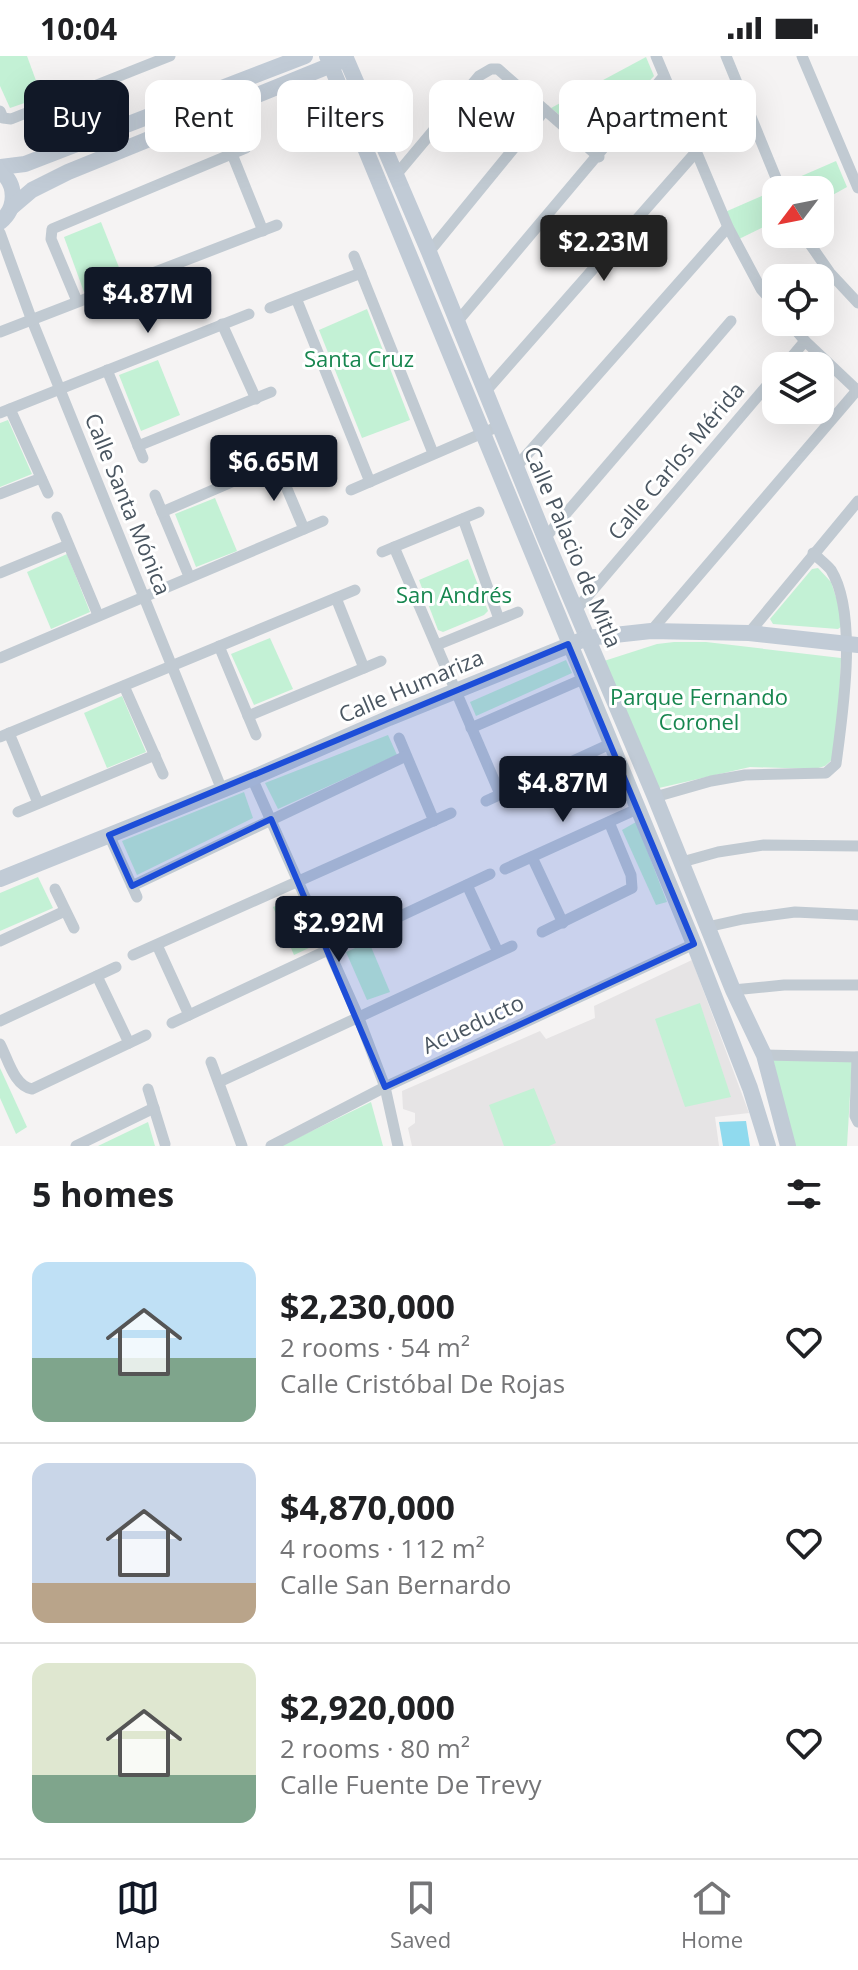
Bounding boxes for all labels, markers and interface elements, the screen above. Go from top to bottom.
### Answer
text: 10:04 [40,8,117,49]
chip: Buy [24,80,129,152]
chip: Rent [145,80,261,152]
chip: Filters [277,80,413,152]
chip: New [429,80,543,152]
chip: Apartment [559,80,756,152]
north arrow [762,176,834,248]
map controls [762,176,834,424]
pin: $2.23M [539,215,669,283]
text: $2.23M [558,223,650,259]
button: locate [762,264,834,336]
pin: $4.87M [83,267,213,335]
text: $4.87M [102,275,194,311]
park label: Santa Cruz [304,343,414,373]
button: layers [762,352,834,424]
street label: Calle Carlos Mérida [600,375,750,546]
street label: Calle Santa Mónica [79,408,179,599]
pin: $6.65M [209,435,339,503]
street label: Calle Palacio de Mitla [518,441,630,652]
text: $6.65M [228,443,320,479]
park label: San Andrés [396,579,512,609]
street label: Calle Humariza [334,641,488,729]
park label: Parque Fernando Coronel [610,681,788,736]
pin: $4.87M [498,756,628,824]
text: $4.87M [517,764,609,800]
pin: $2.92M [274,896,404,964]
text: $2.92M [293,904,385,940]
street label: Acueducto [417,986,528,1060]
text: 5 homes [32,1171,174,1217]
icon: filters [782,1172,826,1216]
text: $2,230,000 [280,1283,455,1329]
icon: home [96,1294,192,1390]
icon: heart [782,1320,826,1364]
text: 2 rooms · 54 m² [280,1329,470,1365]
text: Calle Cristóbal De Rojas [280,1365,565,1401]
text: $4,870,000 [280,1484,455,1530]
icon: home [96,1495,192,1591]
icon: heart [782,1521,826,1565]
text: 4 rooms · 112 m² [280,1530,485,1566]
text: Calle San Bernardo [280,1566,511,1602]
text: $2,920,000 [280,1684,455,1730]
icon: home [96,1695,192,1791]
icon: heart [782,1721,826,1765]
text: 2 rooms · 80 m² [280,1730,470,1766]
text: Calle Fuente De Trevy [280,1766,542,1802]
tab: Map [115,1876,160,1954]
tab: Saved [390,1876,451,1954]
tab: Home [681,1876,743,1954]

